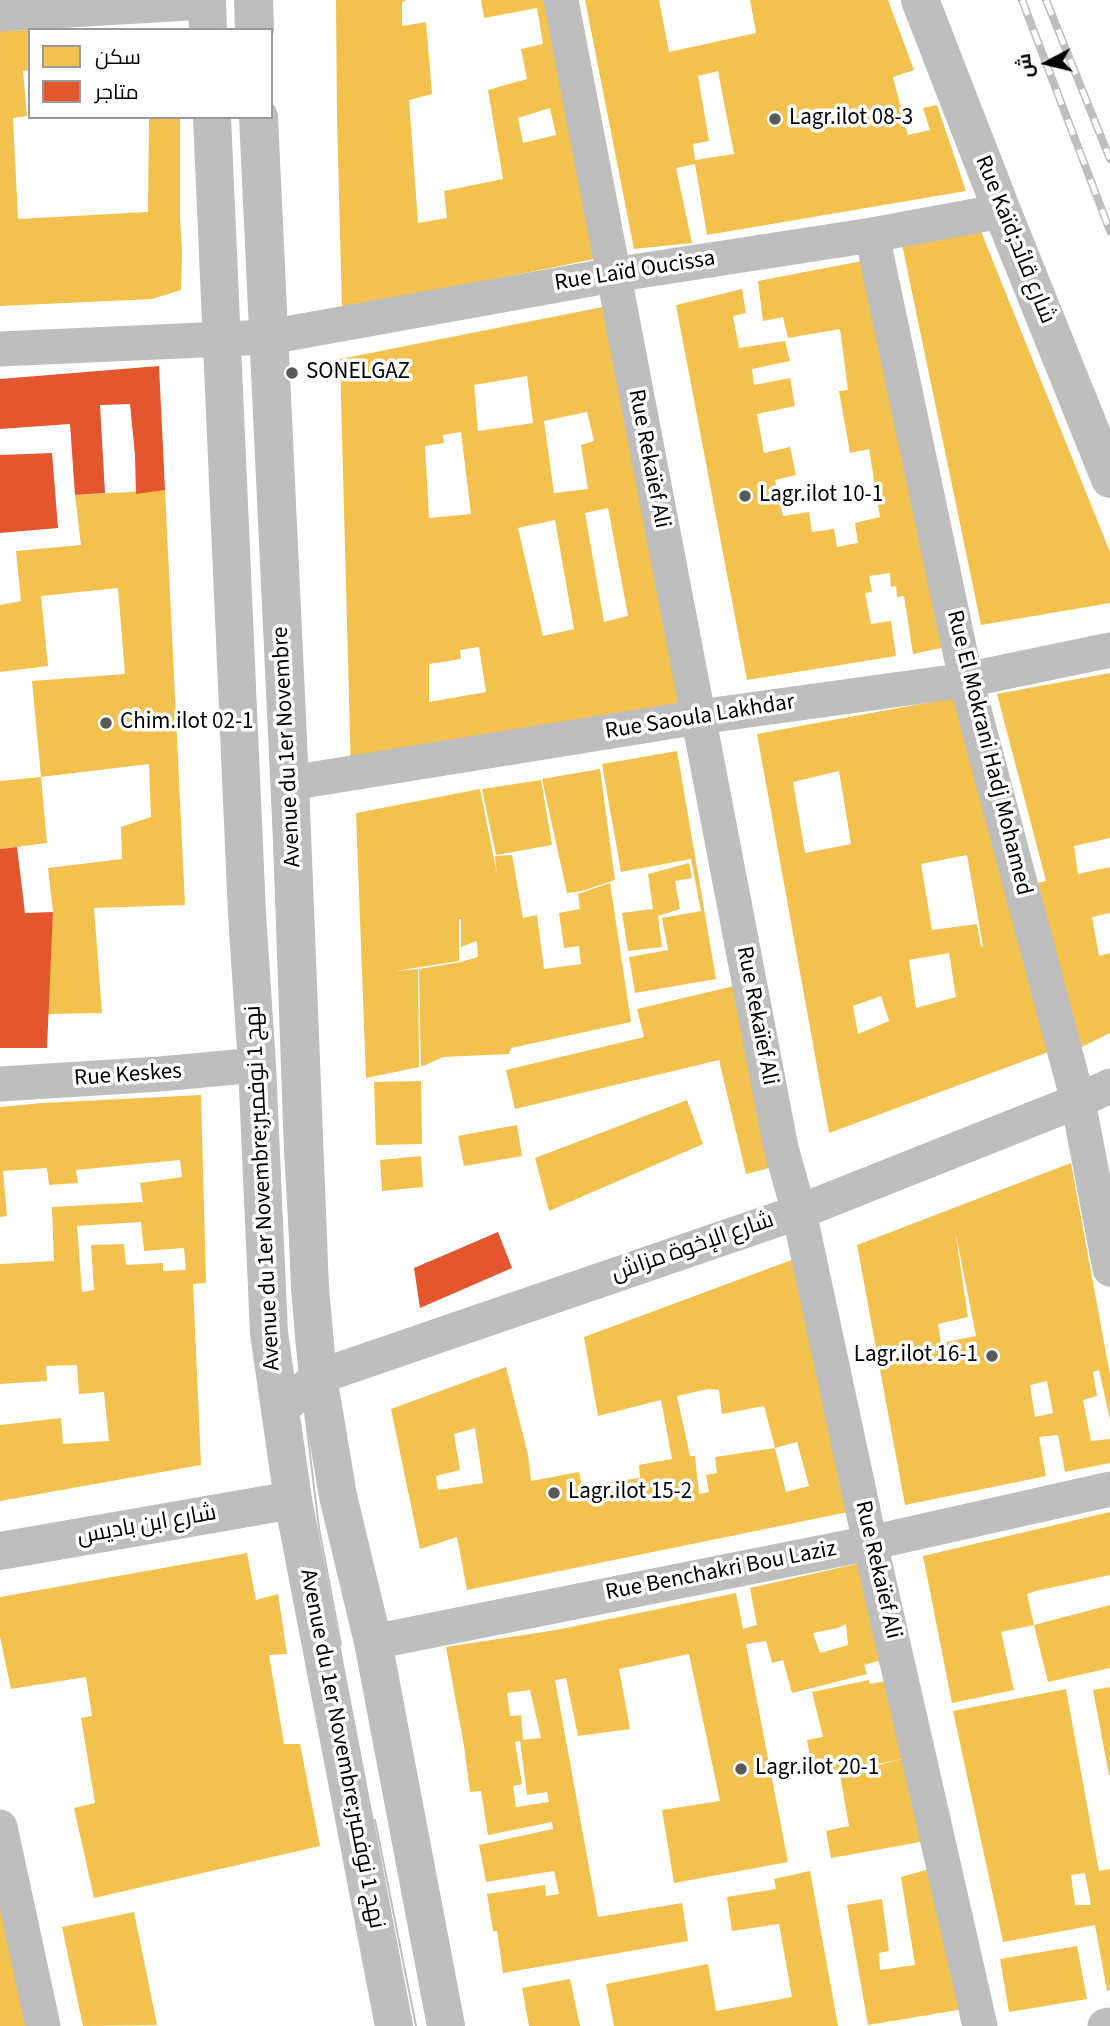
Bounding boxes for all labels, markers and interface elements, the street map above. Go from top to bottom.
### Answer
legend [28,28,273,119]
north arrow [1012,28,1082,98]
text: سكن [95,42,141,72]
text: ش [1011,52,1041,79]
text: متاجر [95,77,139,107]
place label: Lagr.ilot 08-3 [789,105,913,133]
marker: Lagr.ilot 08-3 [767,111,783,127]
street label: Rue Kaïd;شارع قائد [968,152,1060,328]
street label: Rue Laïd Oucissa [553,246,717,298]
place label: SONELGAZ [306,359,410,387]
marker: SONELGAZ [284,365,300,381]
street label: Rue Rekaïef Ali [621,387,675,531]
place label: Lagr.ilot 10-1 [759,482,883,510]
marker: Lagr.ilot 10-1 [737,488,753,504]
street label: Rue El Mokrani Hadj Mohamed [939,608,1037,898]
street label: Avenue du 1er Novembre [268,626,308,868]
street label: Rue Saoula Lakhdar [603,689,797,747]
place label: Chim.ilot 02-1 [120,709,254,737]
marker: Chim.ilot 02-1 [98,715,114,731]
street label: Rue Rekaïef Ali [729,944,783,1088]
street label: Avenue du 1er Novembre;نهج 1 نوفمبر [241,1005,287,1371]
street label: Rue Keskes [73,1058,183,1094]
street label: شارع الإخوة مزاش [608,1207,778,1289]
place label: Lagr.ilot 16-1 [854,1342,978,1370]
marker: Lagr.ilot 16-1 [984,1348,1000,1364]
place label: Lagr.ilot 15-2 [568,1479,692,1507]
marker: Lagr.ilot 15-2 [546,1485,562,1501]
street label: Rue Rekaïef Ali [848,1498,906,1642]
street label: شارع ابن باديس [75,1500,219,1552]
street label: Rue Benchakri Bou Laziz [603,1536,839,1608]
street label: Avenue du 1er Novembre;نهج 1 نوفمبر [293,1567,389,1931]
place label: Lagr.ilot 20-1 [755,1755,879,1783]
marker: Lagr.ilot 20-1 [733,1761,749,1777]

